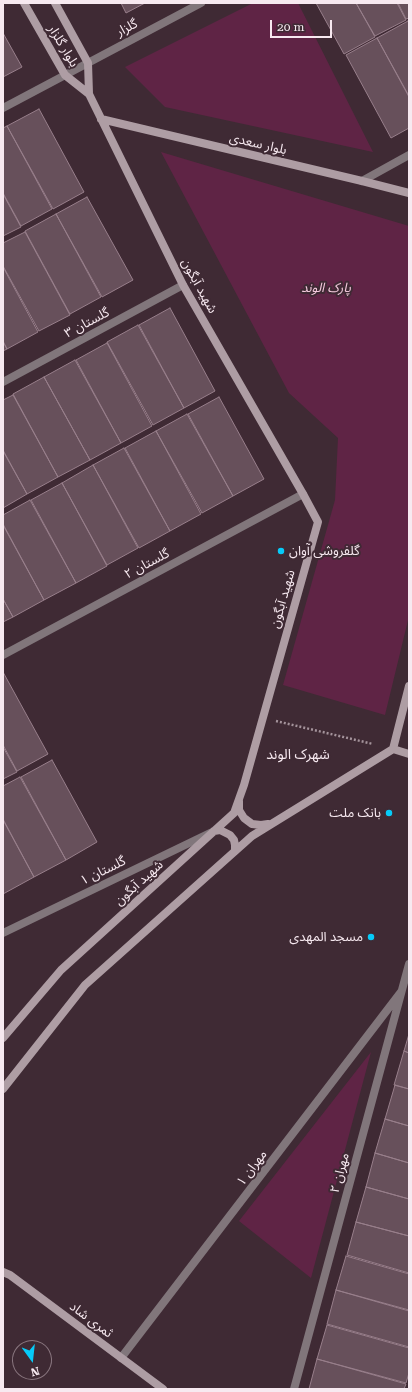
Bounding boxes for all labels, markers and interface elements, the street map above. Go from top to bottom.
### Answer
scale bar [272,12,334,38]
street label: گلزار [114,16,140,40]
text: 20 m [277,20,304,34]
street label: بلوار گلزار [44,22,82,70]
street label: بلوار سعدی [228,130,288,158]
street label: شهید آبگون [178,256,220,316]
park label: پارک الوند [301,280,351,296]
street label: گلستان ۳ [62,305,112,341]
place label: گلفروشی آوان [289,543,360,559]
street label: گلستان ۲ [122,546,172,582]
marker: گلفروشی آوان [276,546,286,556]
street label: شهید آبگون [267,568,299,630]
district label: شهرک الوند [266,747,330,763]
place label: بانک ملت [329,805,381,821]
marker: بانک ملت [384,808,394,818]
street label: گلستان ۱ [78,853,128,889]
street label: شهید آبگون [111,857,167,909]
place label: مسجد المهدی [289,929,363,945]
marker: مسجد المهدی [366,932,376,942]
street label: ۱ مهران [233,1147,271,1189]
street label: مهران ۲ [327,1151,353,1195]
street label: ثمری شاد [66,1299,116,1341]
north arrow [12,1340,52,1380]
text: N [29,1364,41,1378]

